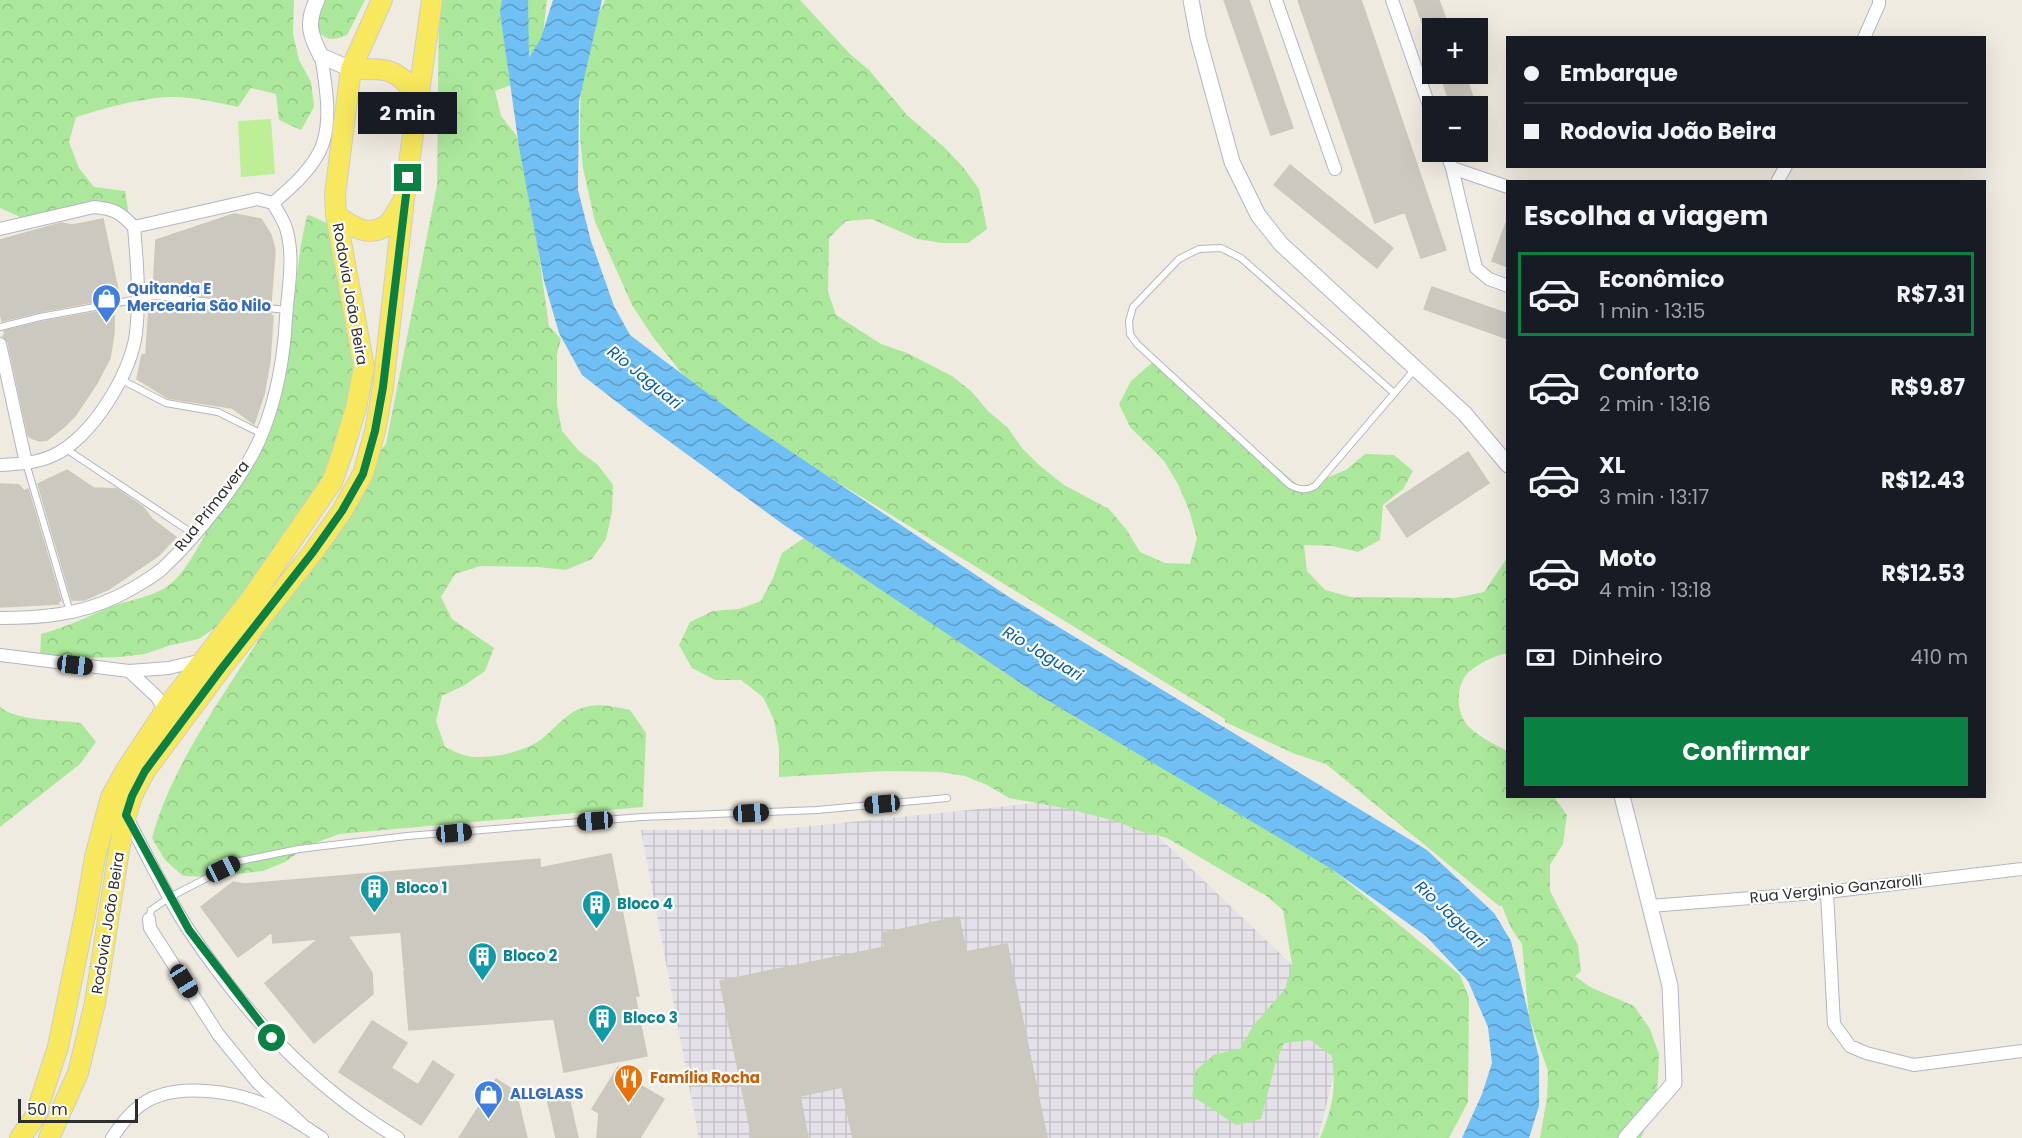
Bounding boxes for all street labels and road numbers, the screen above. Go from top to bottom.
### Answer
street label: Rodovia João Beira [328,221,373,367]
street label: Rua Primavera [170,456,254,555]
street label: Rodovia João Beira [86,850,129,996]
street label: Rua Verginio Ganzarolli [1749,869,1923,908]

